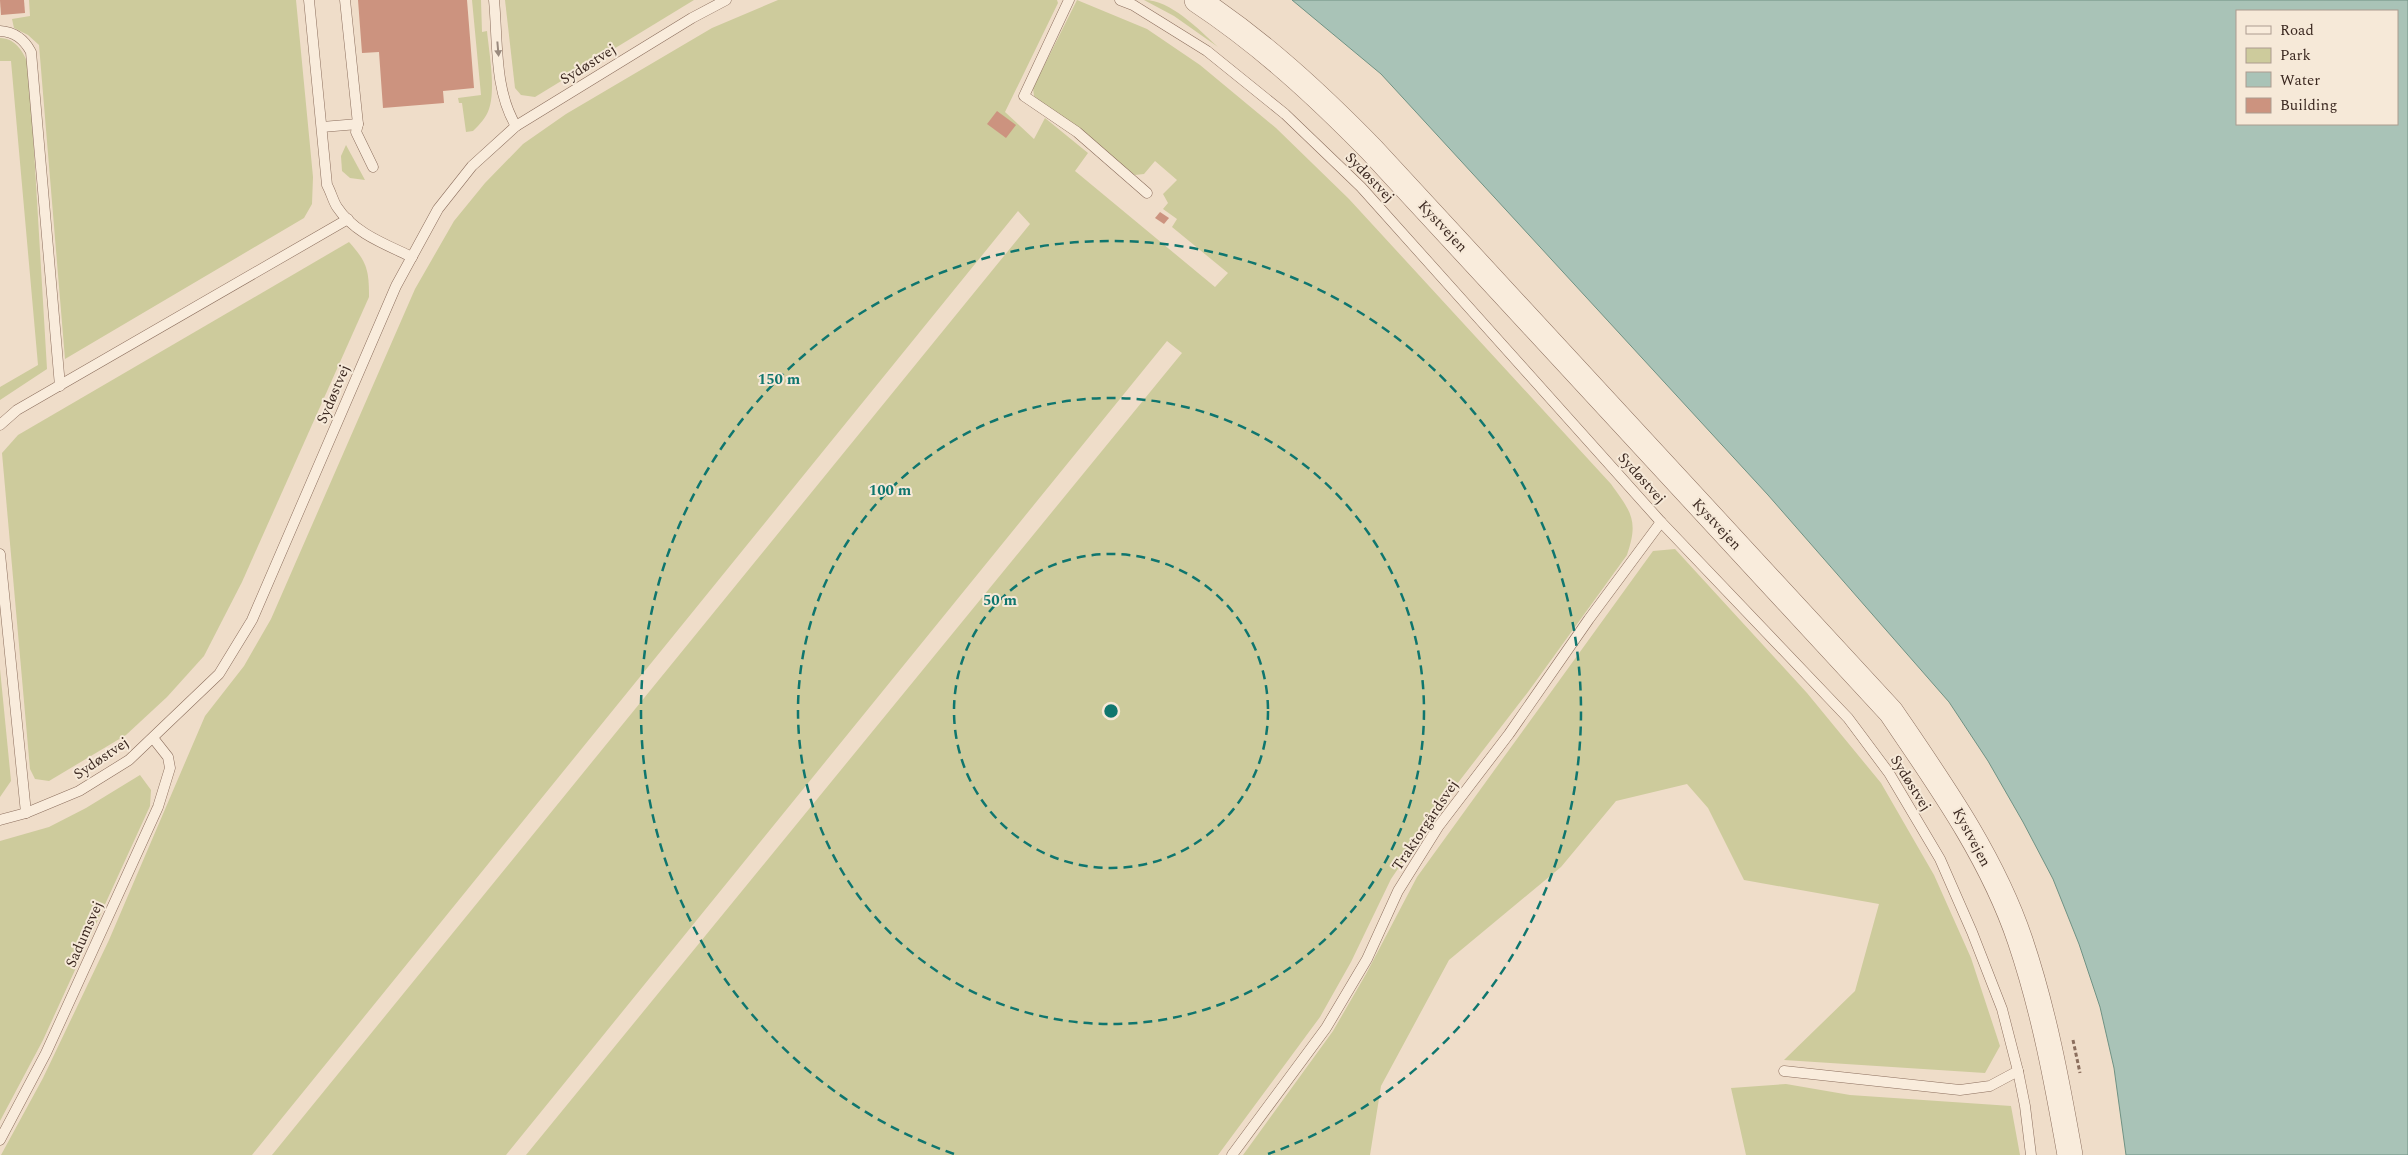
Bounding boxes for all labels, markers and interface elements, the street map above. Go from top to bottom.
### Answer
legend [2236,10,2398,125]
text: Road [2280,19,2314,42]
street label: Sydøstvej [556,38,621,91]
one-way arrow [494,41,502,57]
text: Park [2280,44,2311,67]
text: Water [2280,69,2320,92]
text: Building [2280,94,2337,117]
street label: Sydøstvej [1340,147,1400,208]
street label: Kystvejen [1412,195,1473,258]
street label: Sydøstvej [311,361,356,428]
text: 150 m [758,368,801,391]
street label: Sydøstvej [1612,447,1671,509]
text: 100 m [869,479,912,502]
street label: Kystvejen [1686,493,1747,556]
text: 50 m [983,589,1018,612]
centre of rings [1102,702,1120,720]
street label: Sydøstvej [69,731,134,785]
street label: Sydøstvej [1884,751,1937,816]
street label: Traktorgårdsvej [1386,775,1465,876]
street label: Kystvejen [1946,803,1997,871]
street label: Sadumsvej [60,897,109,971]

